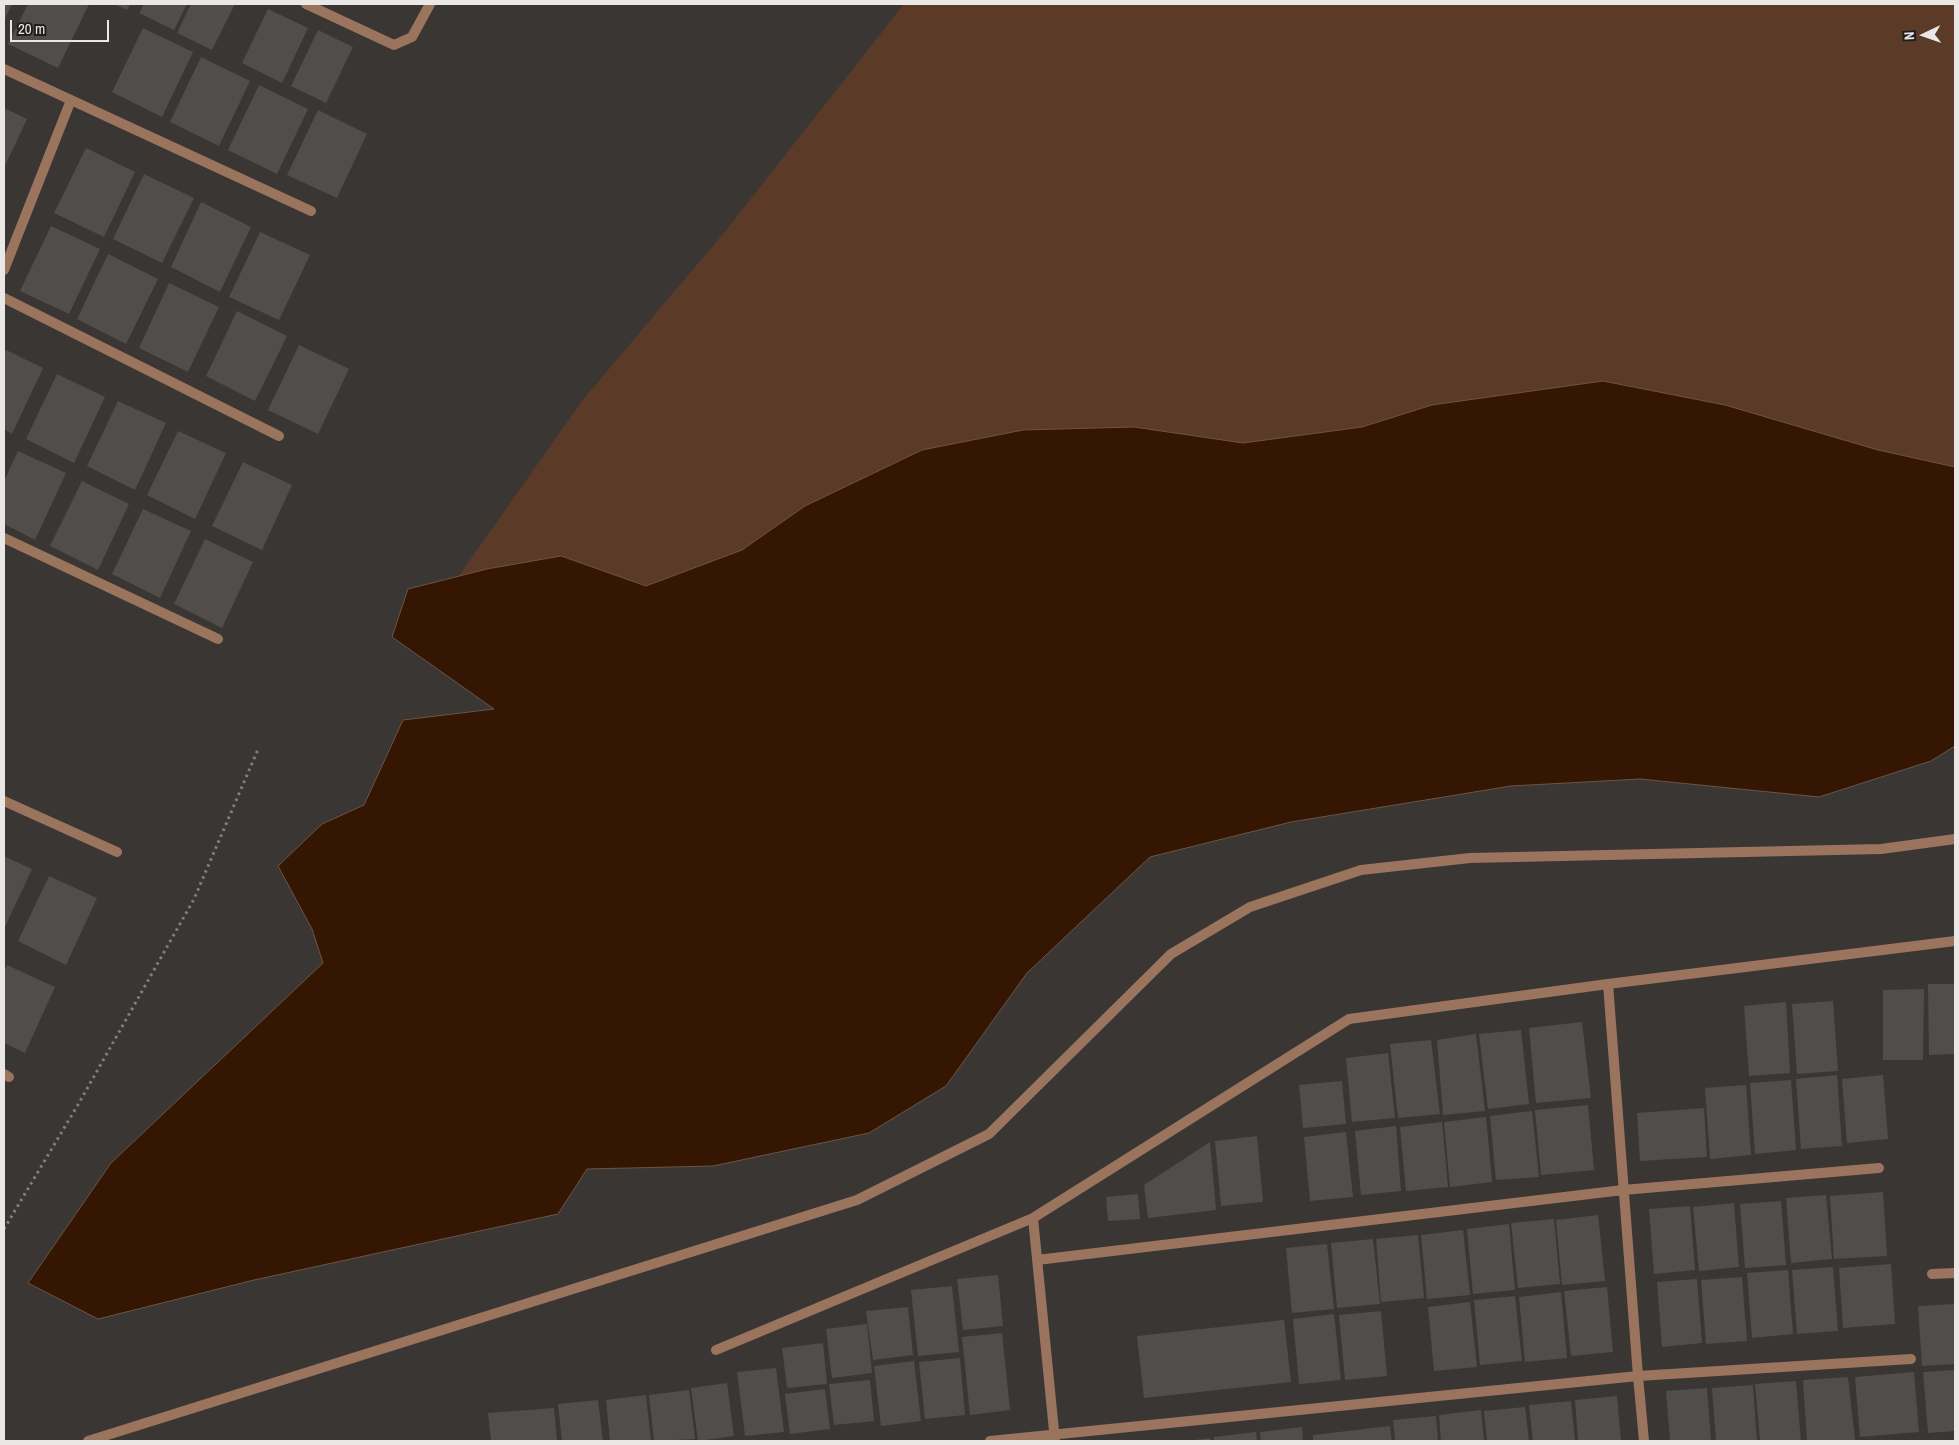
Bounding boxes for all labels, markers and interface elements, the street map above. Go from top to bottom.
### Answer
scale bar [12,10,111,42]
north arrow [1899,10,1949,60]
text: 20 m [18,18,45,39]
text: N [1900,31,1918,40]

